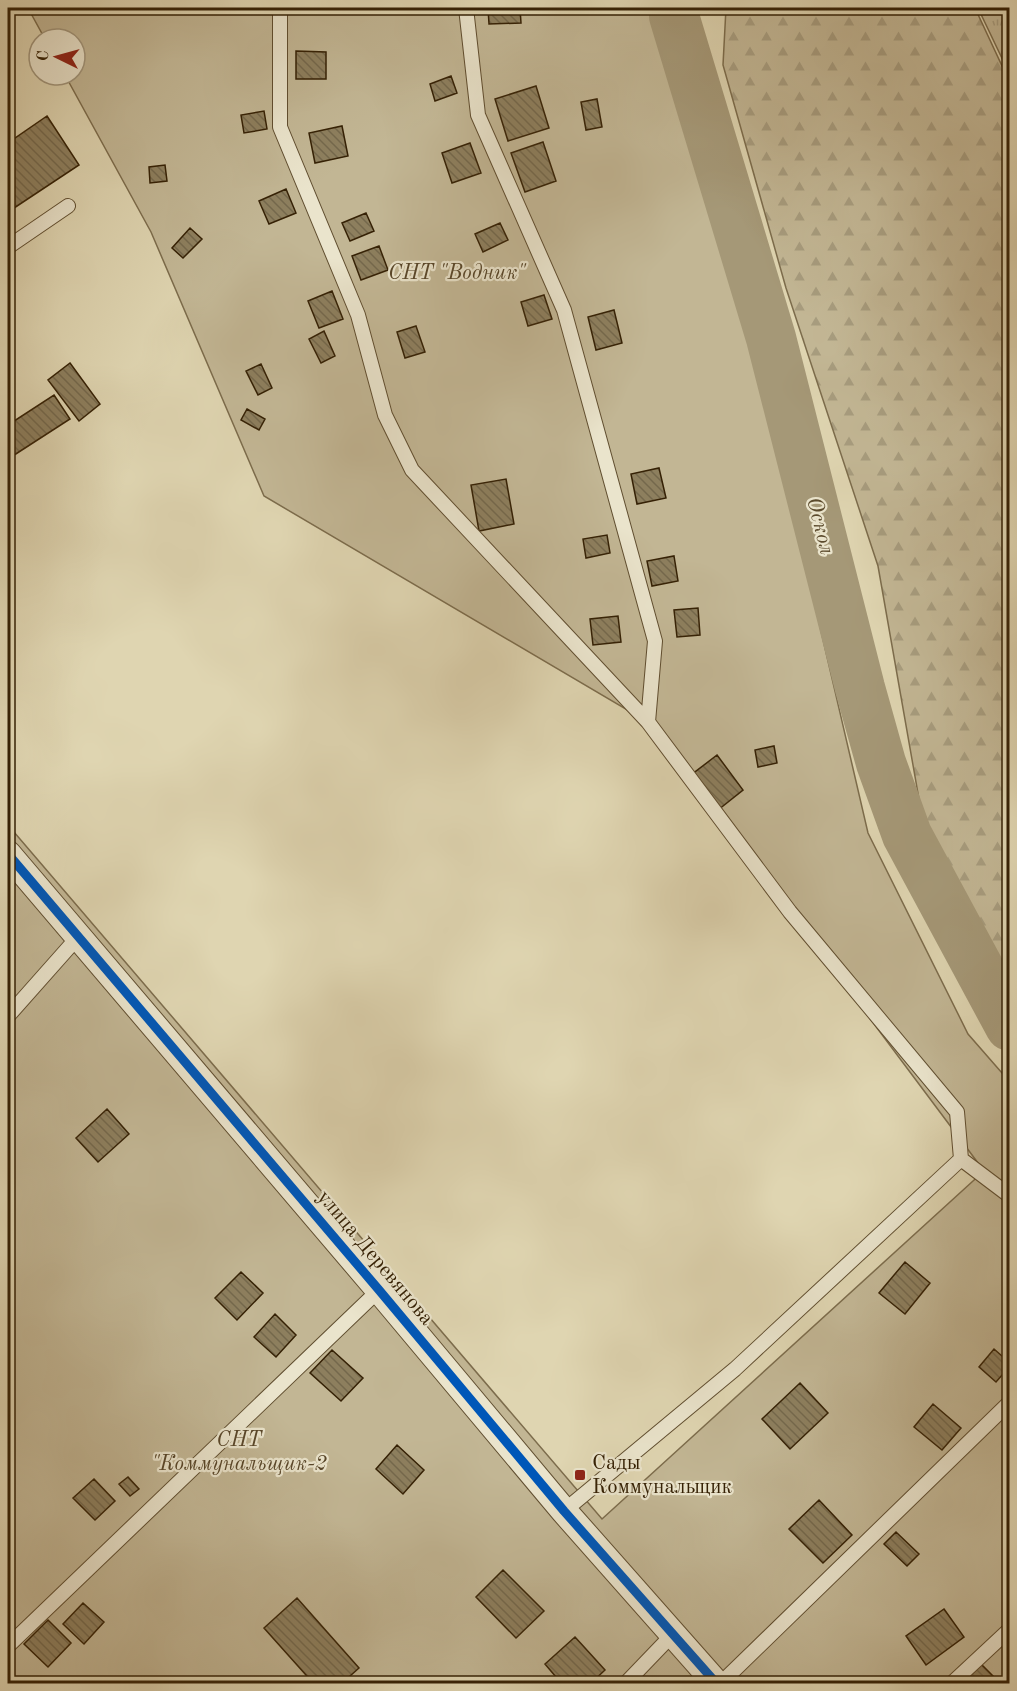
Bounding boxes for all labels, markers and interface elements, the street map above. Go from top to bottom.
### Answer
north arrow [27,27,87,87]
text: С [36,50,52,62]
park label: СНТ "Водник" [388,263,527,284]
water label: Оскол [802,495,838,557]
street label: улица Деревянова [313,1187,437,1329]
park label: СНТ "Коммунальщик-2 [151,1430,327,1475]
place label: Сады Коммунальщик [592,1453,732,1498]
marker: Сады Коммунальщик [573,1468,587,1482]

